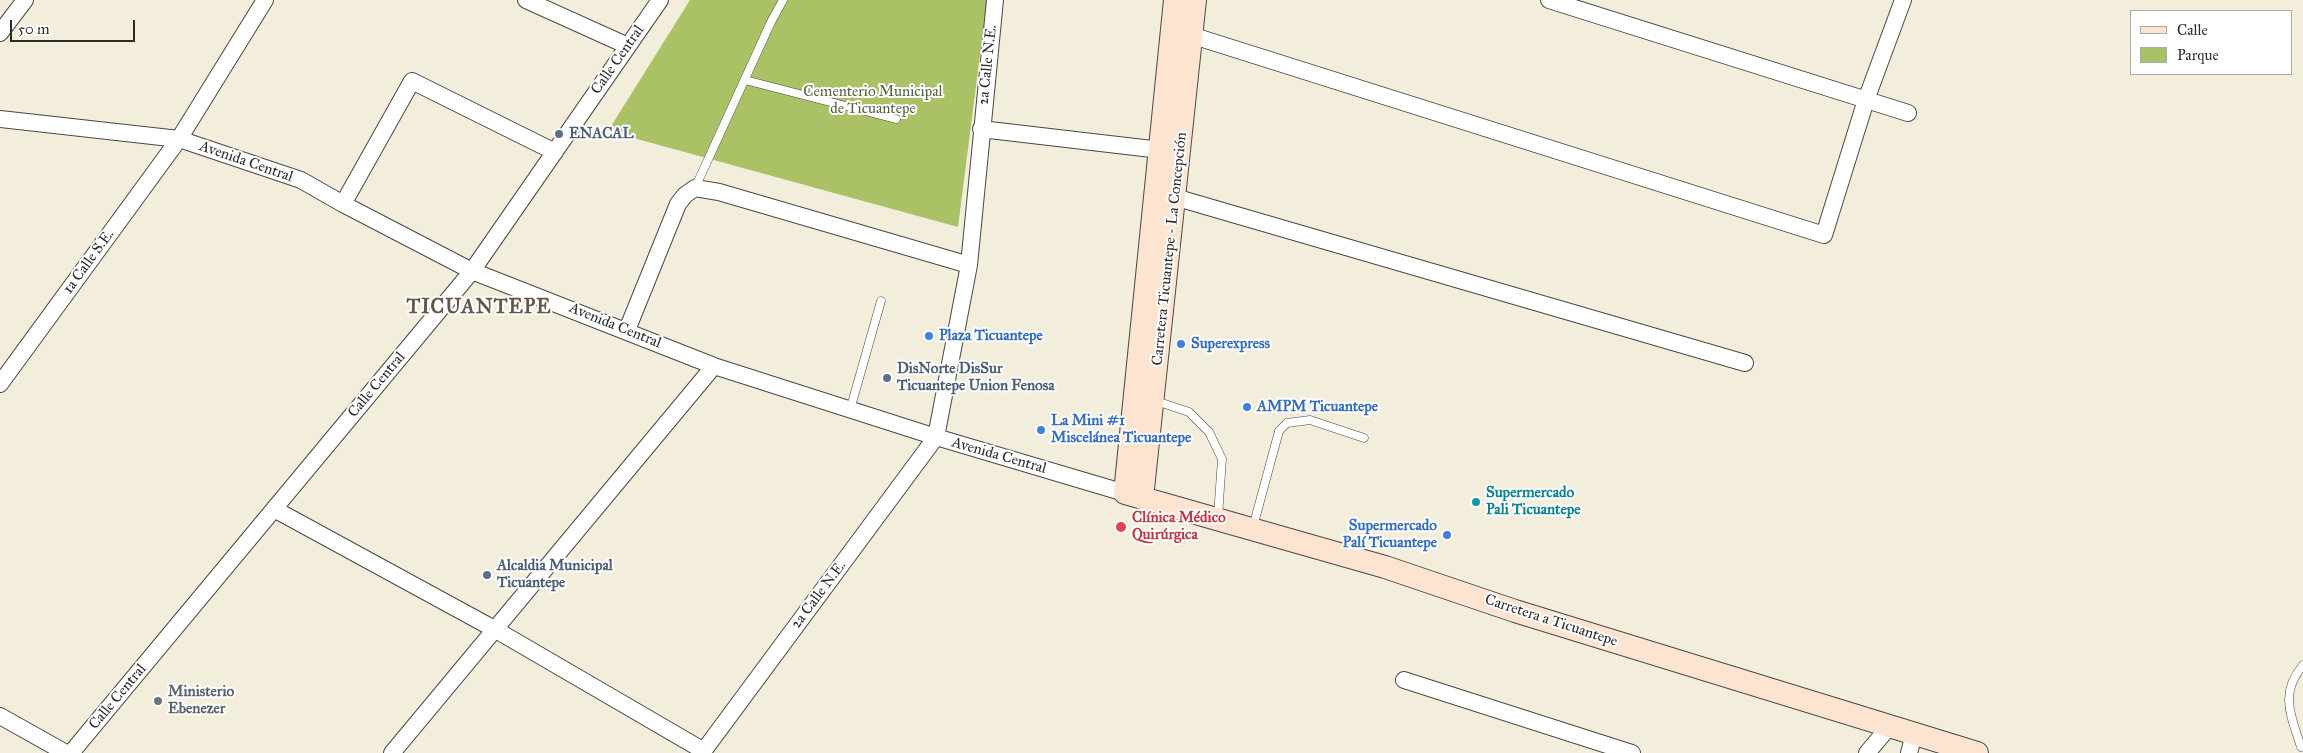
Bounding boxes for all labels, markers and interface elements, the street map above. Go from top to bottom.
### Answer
scale bar [12,10,138,42]
legend [2130,10,2293,75]
text: 50 m [18,20,50,38]
text: Calle [2177,21,2208,39]
street label: Calle Central [588,22,648,98]
street label: 2a Calle N.E. [975,24,1001,106]
text: Parque [2177,46,2219,64]
park label: Cementerio Municipal de Ticuantepe [803,83,943,118]
place label: ENACAL [569,125,634,143]
marker: ENACAL [553,128,565,140]
street label: Carretera Ticuantepe - La Concepción [1149,131,1191,367]
street label: Avenida Central [197,138,295,186]
street label: 1a Calle S.E. [60,226,118,298]
district label: TICUANTEPE [405,296,553,320]
street label: Avenida Central [566,299,664,353]
place label: Plaza Ticuantepe [939,327,1043,345]
marker: Plaza Ticuantepe [923,330,935,342]
place label: Superexpress [1191,335,1270,353]
marker: Superexpress [1175,338,1187,350]
street label: Calle Central [344,349,410,421]
place label: DisNorte DisSur Ticuantepe Union Fenosa [897,360,1055,395]
marker: DisNorte DisSur Ticuantepe Union Fenosa [881,372,893,384]
place label: AMPM Ticuantepe [1257,398,1378,416]
marker: AMPM Ticuantepe [1241,401,1253,413]
place label: La Mini #1 Miscelánea Ticuantepe [1051,412,1191,447]
marker: La Mini #1 Miscelánea Ticuantepe [1035,424,1047,436]
street label: Avenida Central [949,434,1049,478]
place label: Supermercado Pali Ticuantepe [1486,484,1580,519]
marker: Supermercado Pali Ticuantepe [1470,496,1482,508]
place label: Clínica Médico Quirúrgica [1132,509,1226,544]
place label: Supermercado Palí Ticuantepe [1343,517,1437,552]
marker: Clínica Médico Quirúrgica [1114,520,1128,534]
marker: Supermercado Palí Ticuantepe [1441,529,1453,541]
place label: Alcaldia Municipal Ticuantepe [497,557,613,592]
street label: 2a Calle N.E. [788,557,850,633]
marker: Alcaldia Municipal Ticuantepe [481,569,493,581]
street label: Carretera a Ticuantepe [1482,591,1620,651]
street label: Calle Central [85,661,151,733]
place label: Ministerio Ebenezer [168,683,234,718]
marker: Ministerio Ebenezer [152,695,164,707]

